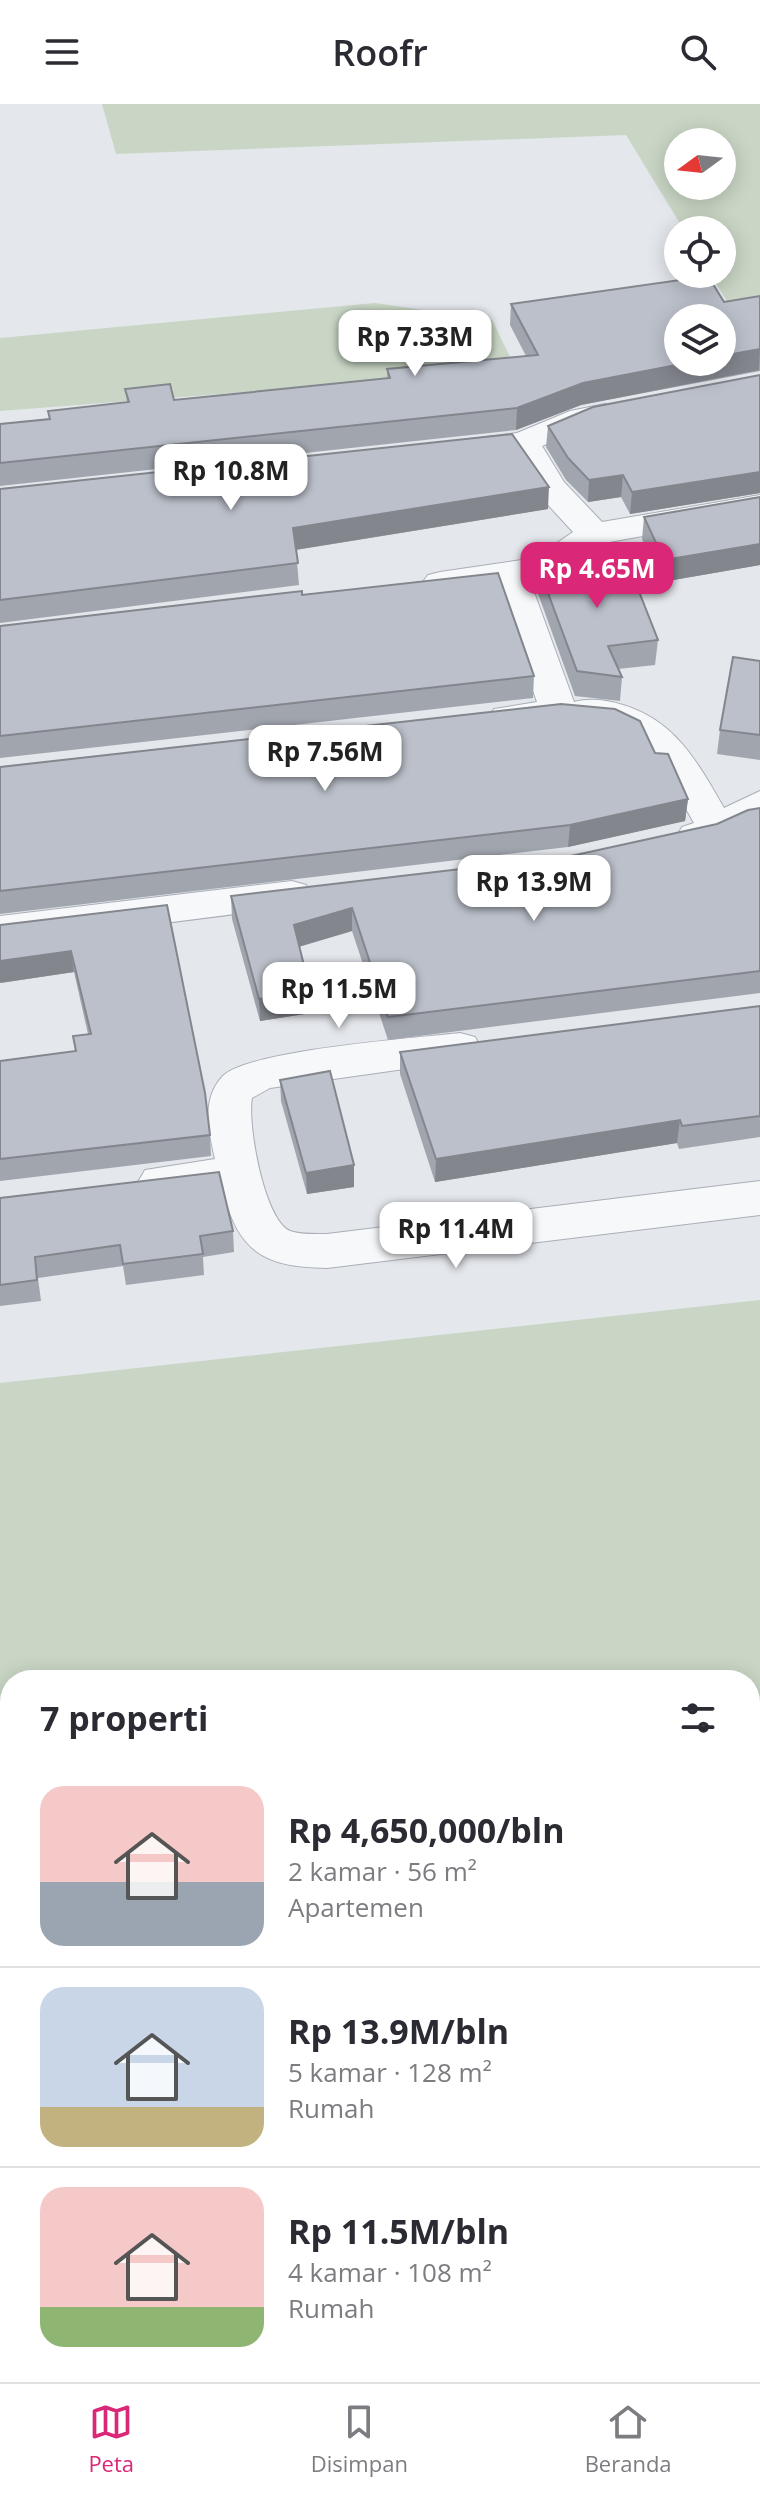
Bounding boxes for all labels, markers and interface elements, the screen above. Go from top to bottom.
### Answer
text: Roofr [332,28,428,77]
icon: menu [40,30,84,74]
icon: search [676,30,720,74]
north arrow [664,128,736,200]
map controls [664,128,736,376]
button: locate [664,216,736,288]
button: layers [664,304,736,376]
pin: Rp 7.33M [332,310,498,378]
text: Rp 7.33M [357,318,473,354]
pin: Rp 10.8M [148,444,314,512]
text: Rp 10.8M [173,452,289,488]
pin: Rp 4.65M [514,542,680,610]
text: Rp 4.65M [539,550,655,586]
pin: Rp 7.56M [242,725,408,793]
text: Rp 7.56M [267,733,383,769]
pin: Rp 13.9M [451,855,617,923]
text: Rp 13.9M [476,863,592,899]
pin: Rp 11.5M [256,962,422,1030]
text: Rp 11.5M [281,970,397,1006]
pin: Rp 11.4M [373,1202,539,1270]
text: Rp 11.4M [398,1210,514,1246]
text: 7 properti [40,1695,208,1741]
icon: filters [676,1696,720,1740]
text: Rp 4,650,000/bln [288,1807,565,1853]
icon: home [104,1818,200,1914]
text: 2 kamar · 56 m² [288,1853,477,1889]
text: Apartemen [288,1889,424,1925]
text: Rp 13.9M/bln [288,2008,509,2054]
icon: home [104,2019,200,2115]
text: 5 kamar · 128 m² [288,2054,492,2090]
text: Rumah [288,2090,374,2126]
text: Rp 11.5M/bln [288,2208,509,2254]
icon: home [104,2219,200,2315]
text: 4 kamar · 108 m² [288,2254,492,2290]
text: Rumah [288,2290,374,2326]
tab: Peta [88,2400,134,2478]
tab: Disimpan [311,2400,408,2478]
tab: Beranda [585,2400,672,2478]

